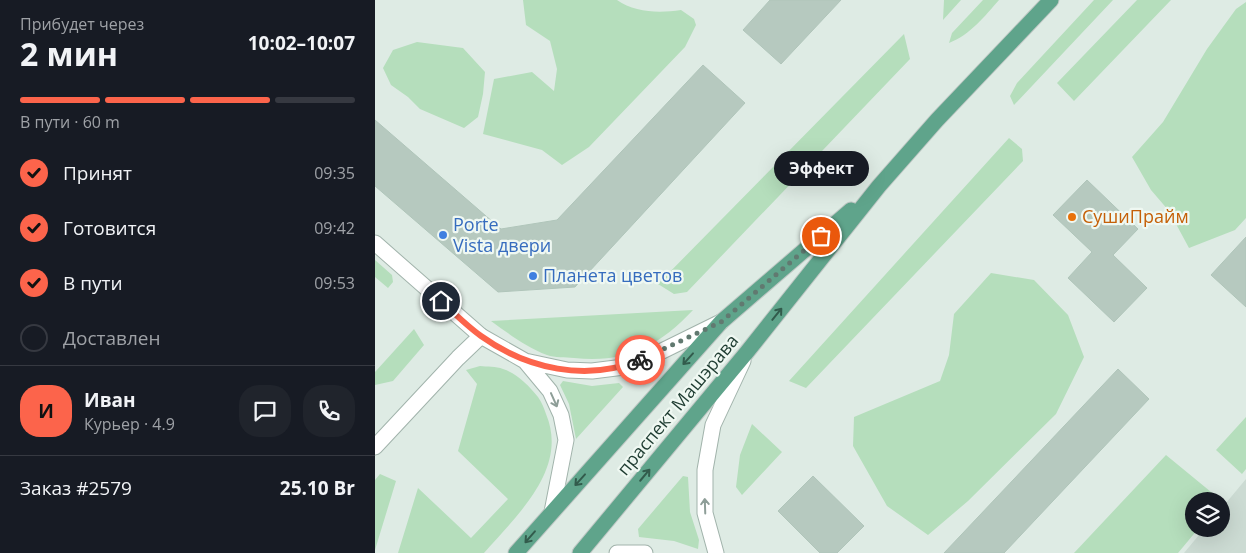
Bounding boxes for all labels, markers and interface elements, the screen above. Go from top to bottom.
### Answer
text: Прибудет через [20,13,144,35]
text: 10:02–10:07 [248,30,355,56]
text: 2 мин [20,32,118,75]
text: В пути · 60 m [20,111,120,133]
callout: Эффект [773,151,869,186]
text: Эффект [789,157,854,179]
icon: check [20,159,48,187]
text: Принят [63,160,132,186]
text: 09:35 [314,162,355,184]
place label: СушиПрайм [1082,204,1189,228]
marker: СушиПрайм [1066,211,1078,223]
place label: Porte Vista двери [453,212,551,257]
icon: check [20,214,48,242]
text: Готовится [63,215,156,241]
pin [800,215,842,257]
text: 09:42 [314,217,355,239]
icon: bag [807,222,835,250]
marker: Porte Vista двери [437,229,449,241]
place label: Планета цветов [543,263,682,287]
icon: check [20,269,48,297]
text: В пути [63,270,123,296]
marker: Планета цветов [527,270,539,282]
text: 09:53 [314,272,355,294]
pin [420,280,462,322]
icon: home [427,287,455,315]
one-way arrow [772,307,783,320]
text: Доставлен [63,325,161,351]
street label: праспект Машэрава [611,329,743,480]
courier [615,335,665,385]
icon: bike [626,346,654,374]
one-way arrow [683,352,694,365]
button: chat [239,385,291,437]
button: phone [303,385,355,437]
text: Иван [84,387,136,413]
one-way arrow [550,392,560,407]
text: И [38,398,54,424]
text: Курьер · 4.9 [84,413,175,435]
one-way arrow [639,469,650,482]
one-way arrow [575,474,586,487]
text: Заказ #2579 [20,475,132,501]
text: 25.10 Br [280,475,355,501]
map controls [1185,492,1230,537]
button: layers [1185,492,1230,537]
one-way arrow [701,498,710,514]
one-way arrow [525,530,536,543]

